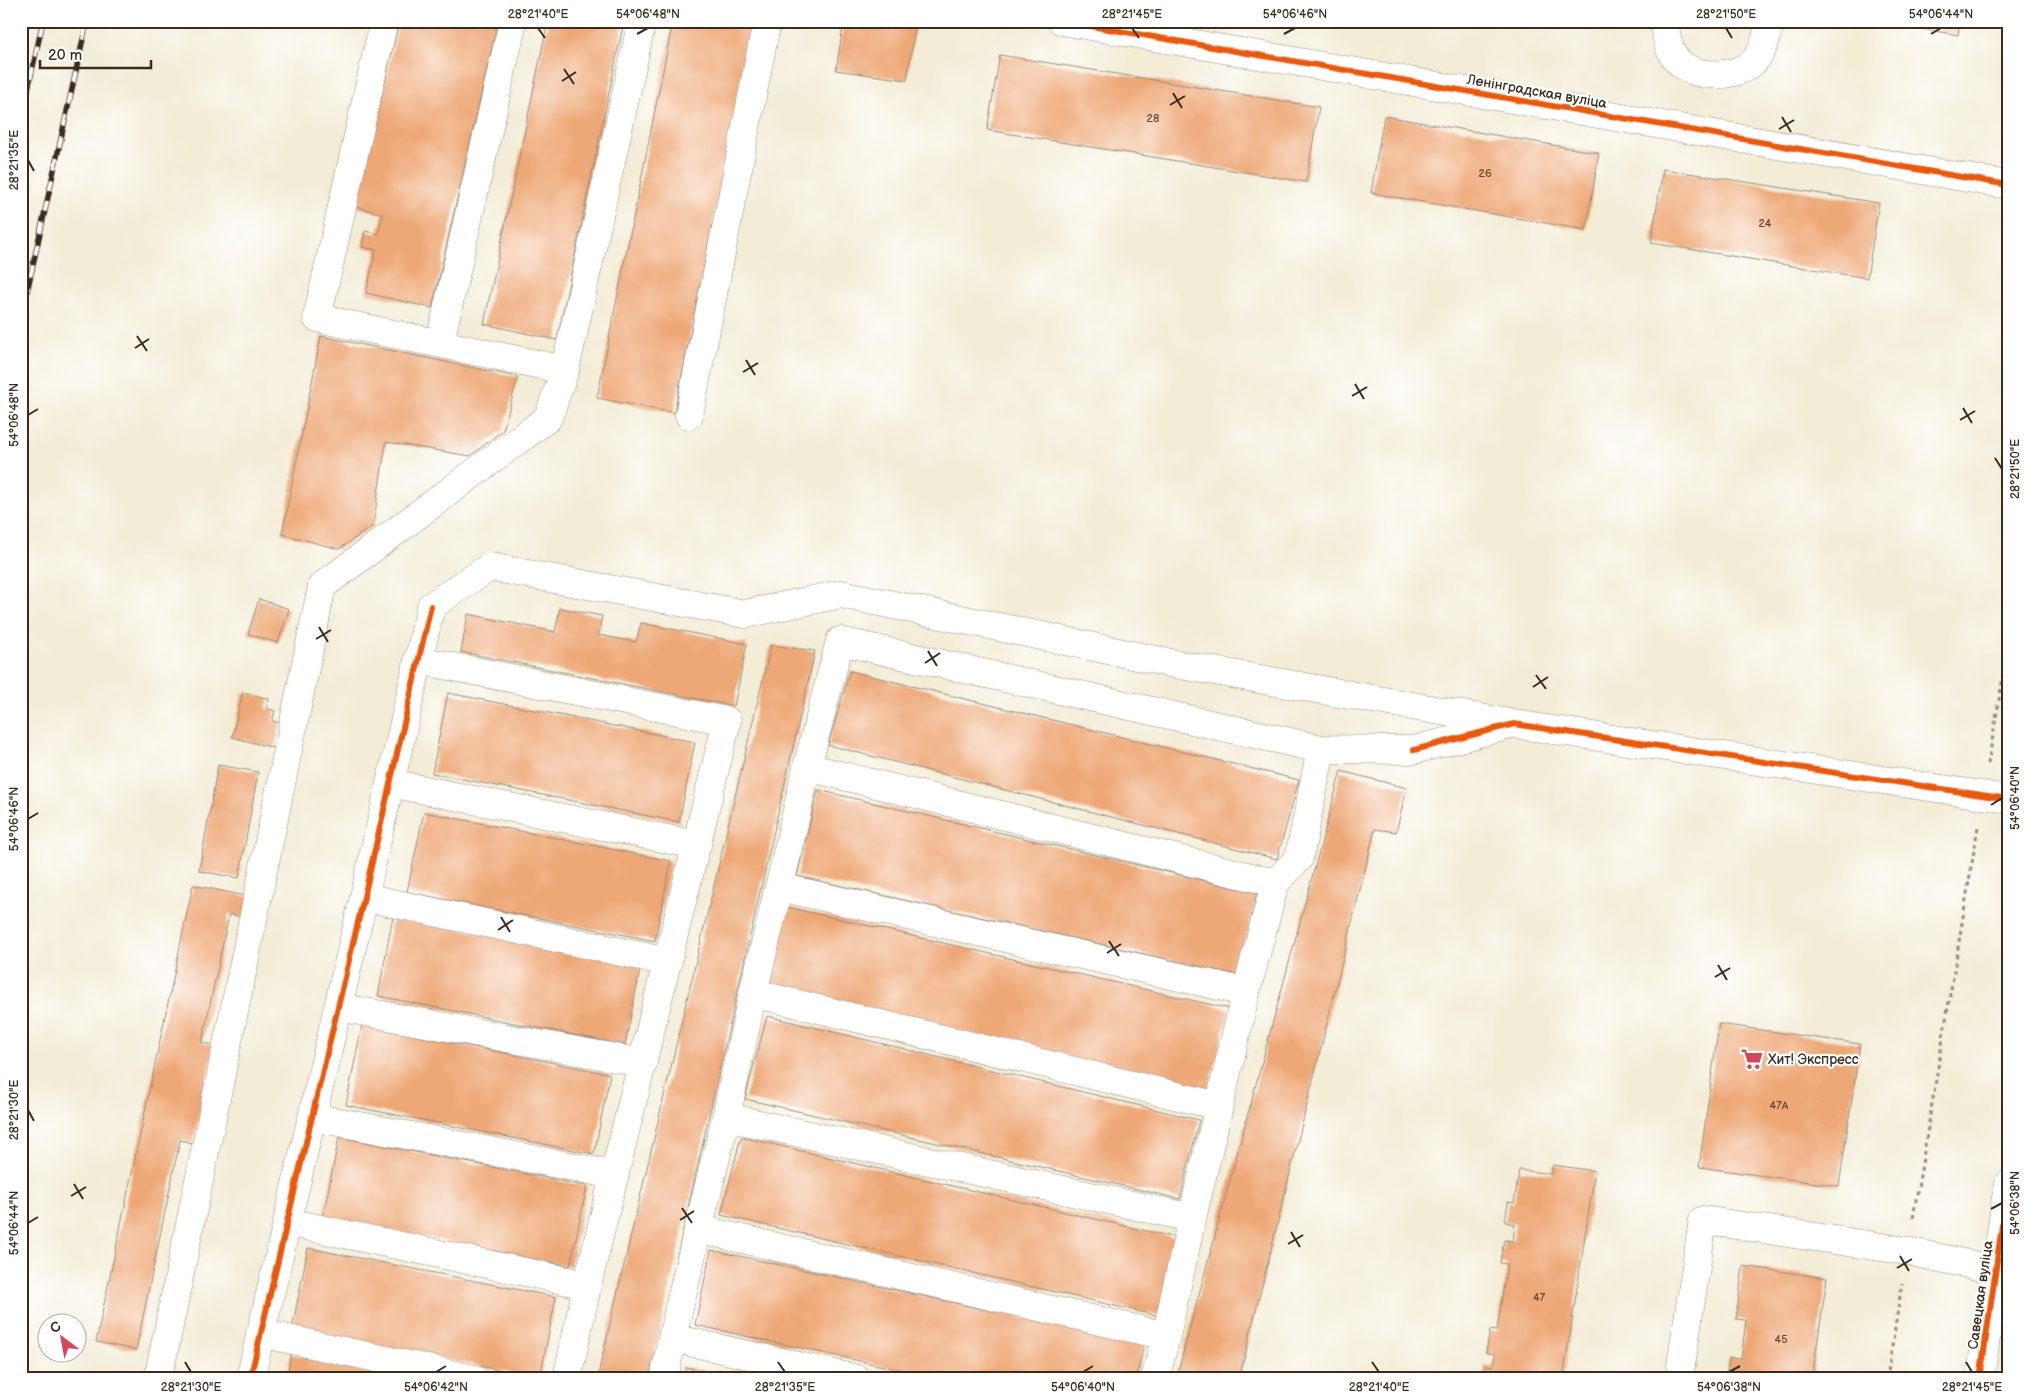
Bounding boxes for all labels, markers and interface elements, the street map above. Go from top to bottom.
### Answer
text: 28°21'40"E [508,7,568,22]
text: 54°06'48"N [616,7,680,22]
text: 28°21'45"E [1102,7,1162,22]
text: 54°06'46"N [1263,7,1327,22]
text: 28°21'50"E [1696,7,1756,22]
text: 54°06'44"N [1909,7,1973,22]
scale bar [40,38,151,70]
text: 20 m [48,46,82,65]
street label: Ленінградская вуліца [1465,71,1609,112]
house number: 28 [1147,112,1159,125]
text: 28°21'35"E [7,130,22,190]
house number: 26 [1478,167,1492,180]
house number: 24 [1758,217,1772,230]
text: 54°06'48"N [7,383,22,447]
text: 28°21'50"E [2008,439,2023,499]
text: 54°06'40"N [2008,766,2023,830]
text: 54°06'46"N [7,787,22,851]
supermarket icon: Хит! Экспресс [1739,1046,1765,1072]
place label: Хит! Экспресс [1768,1051,1859,1068]
text: 28°21'30"E [7,1080,22,1140]
house number: 47А [1770,1099,1789,1112]
text: 54°06'38"N [2008,1171,2023,1235]
text: 54°06'44"N [7,1191,22,1255]
street label: Савецкая вуліца [1964,1239,1997,1351]
house number: 47 [1533,1291,1546,1304]
north arrow [38,1312,88,1362]
text: С [47,1317,64,1337]
house number: 45 [1774,1333,1788,1346]
text: 28°21'30"E [161,1380,221,1395]
text: 54°06'42"N [404,1380,468,1395]
text: 28°21'35"E [755,1380,815,1395]
text: 54°06'40"N [1051,1380,1115,1395]
text: 28°21'40"E [1349,1380,1409,1395]
text: 54°06'38"N [1697,1380,1761,1395]
text: 28°21'45"E [1942,1380,2002,1395]

